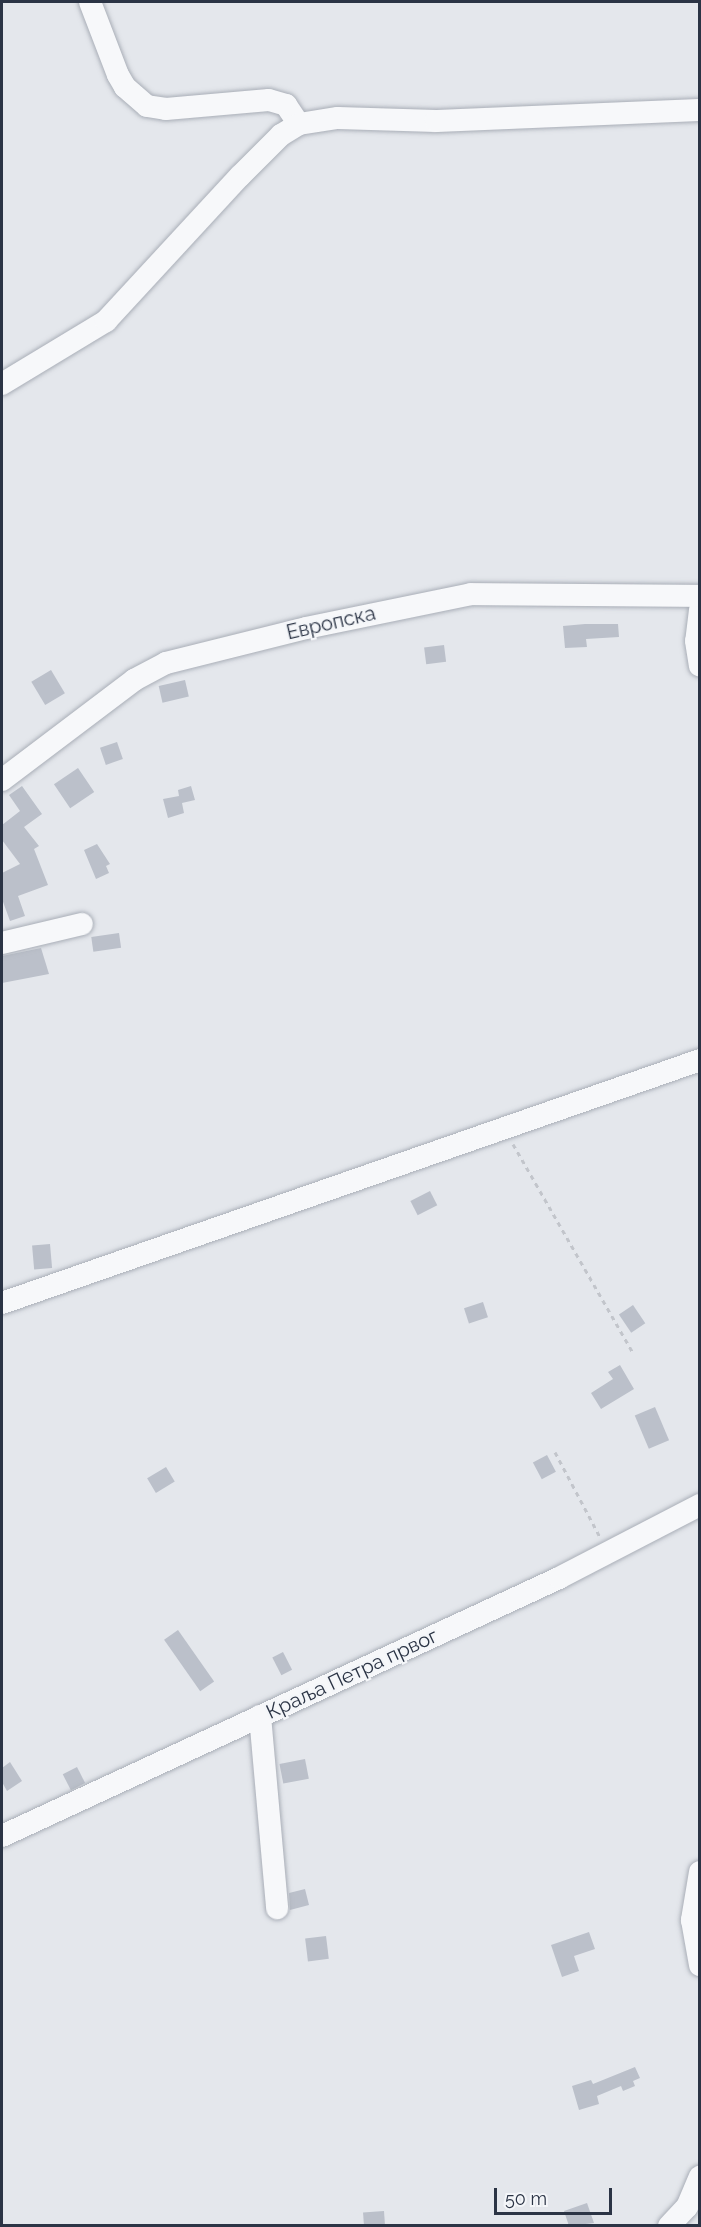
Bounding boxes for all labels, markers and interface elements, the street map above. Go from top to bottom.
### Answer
street label: Европска [284,601,378,645]
street label: Краља Петра првог [263,1624,441,1724]
scale bar [497,2176,616,2214]
text: 50 m [505,2188,547,2209]

